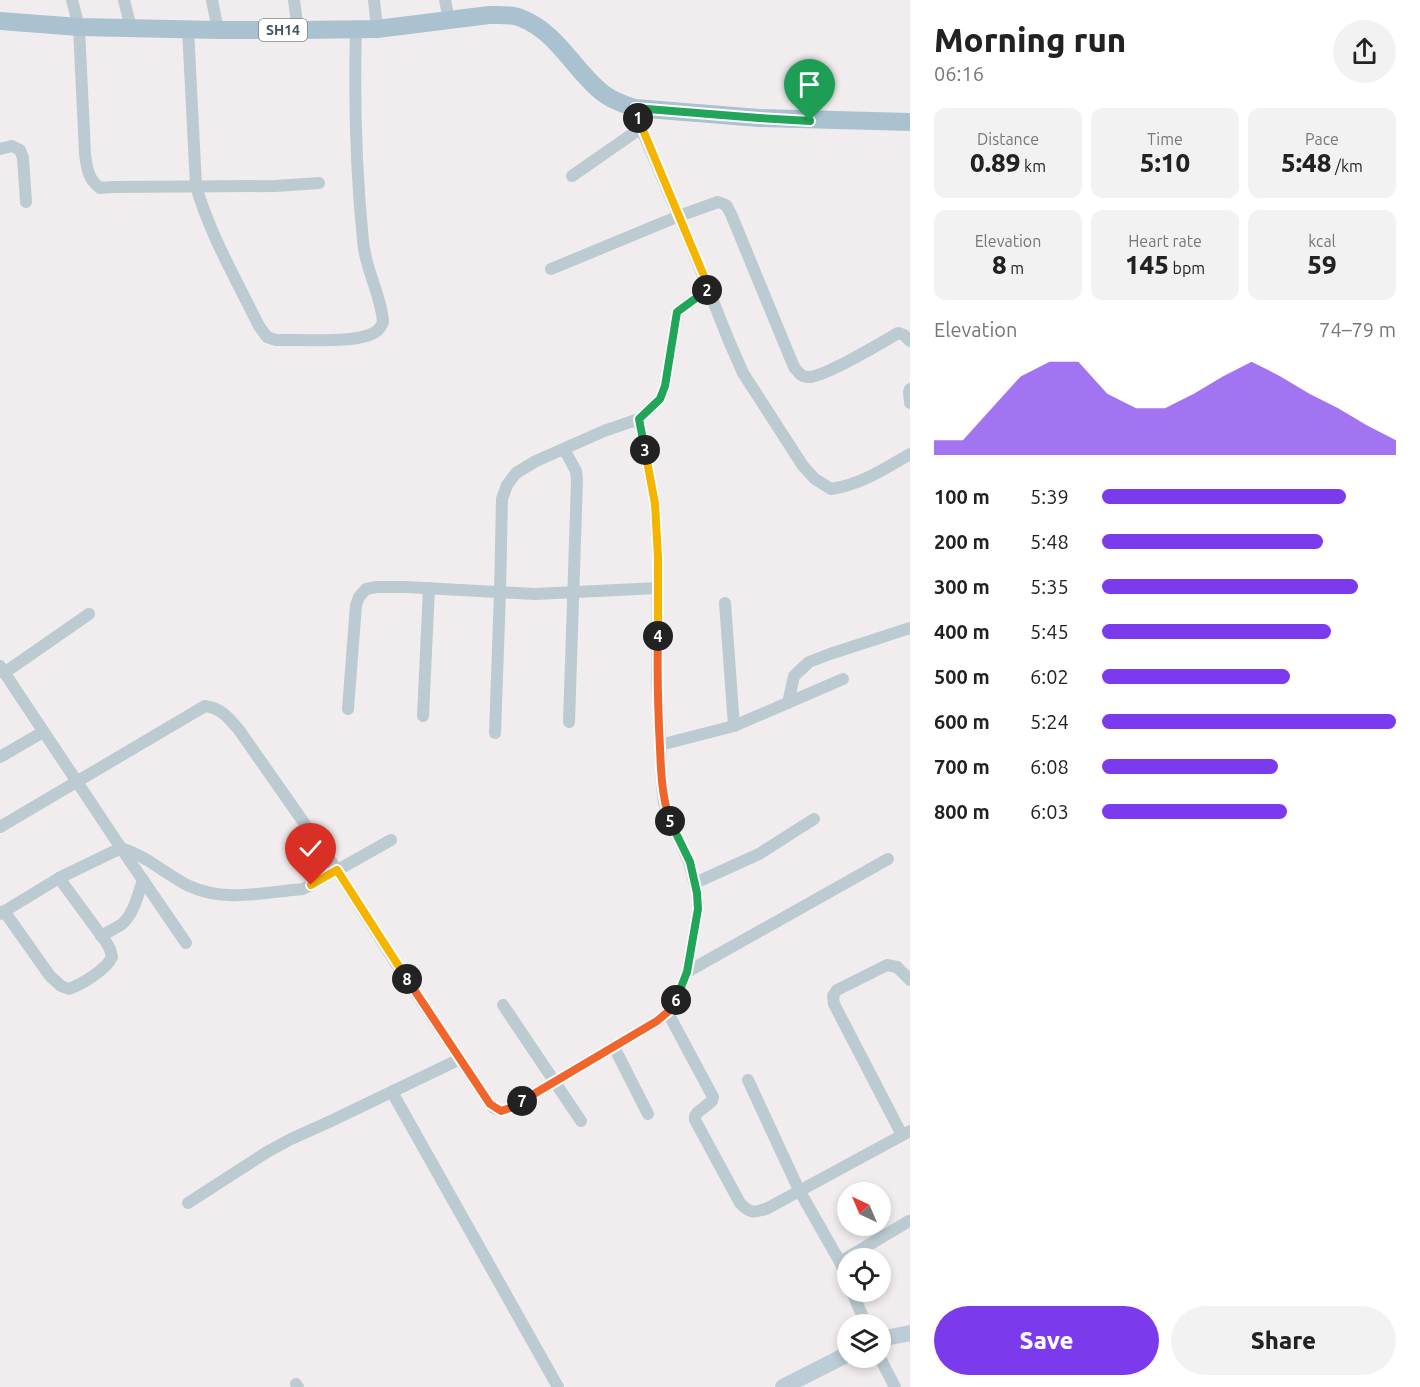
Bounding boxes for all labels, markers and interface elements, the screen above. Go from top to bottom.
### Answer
road number: SH14 [259,19,307,41]
button: share [1333,20,1396,83]
text: Morning run [934,21,1126,58]
pin [784,59,835,121]
text: 06:16 [934,62,984,85]
icon: arrive [793,68,826,101]
pin: 1 [623,103,653,133]
text: 1 [633,109,643,127]
text: Distance [977,130,1039,148]
text: Time [1147,130,1183,148]
text: Pace [1305,130,1339,148]
text: 0.89 [970,148,1020,177]
text: 5:10 [1140,148,1190,177]
text: 5:48 [1281,148,1331,177]
text: km [1020,157,1046,175]
text: /km [1331,157,1363,175]
text: Elevation [975,232,1041,250]
text: Heart rate [1128,232,1202,250]
text: kcal [1308,232,1336,250]
text: 8 [992,250,1007,279]
text: 145 [1125,250,1169,279]
text: 59 [1307,250,1337,279]
text: m [1007,259,1024,277]
text: bpm [1169,259,1205,277]
pin: 2 [692,275,722,305]
text: 2 [702,281,712,299]
text: Elevation [934,318,1017,341]
text: 74–79 m [1319,318,1396,341]
pin: 3 [630,435,660,465]
text: 3 [640,441,650,459]
text: 100 m [934,485,990,508]
text: 5:39 [1030,485,1069,508]
text: 200 m [934,530,990,553]
text: 5:48 [1030,530,1069,553]
text: 300 m [934,575,990,598]
text: 5:35 [1030,575,1069,598]
text: 400 m [934,620,990,643]
text: 5:45 [1030,620,1069,643]
pin: 4 [643,621,673,651]
text: 4 [653,627,663,645]
text: 500 m [934,665,990,688]
text: 6:02 [1030,665,1069,688]
text: 600 m [934,710,990,733]
text: 5:24 [1030,710,1069,733]
text: 700 m [934,755,990,778]
text: 6:08 [1030,755,1069,778]
text: 800 m [934,800,990,823]
text: 6:03 [1030,800,1069,823]
pin: 5 [655,806,685,836]
text: 5 [665,812,675,830]
pin [285,823,336,885]
icon: check [294,832,327,865]
pin: 8 [392,964,422,994]
text: 8 [402,970,412,988]
pin: 6 [661,985,691,1015]
text: 6 [671,991,681,1009]
pin: 7 [507,1086,537,1116]
text: 7 [517,1092,527,1110]
north arrow [837,1182,891,1236]
map controls [837,1182,891,1368]
button: locate [837,1248,891,1302]
button: Save [934,1306,1159,1375]
button: Share [1171,1306,1396,1375]
button: layers [837,1314,891,1368]

